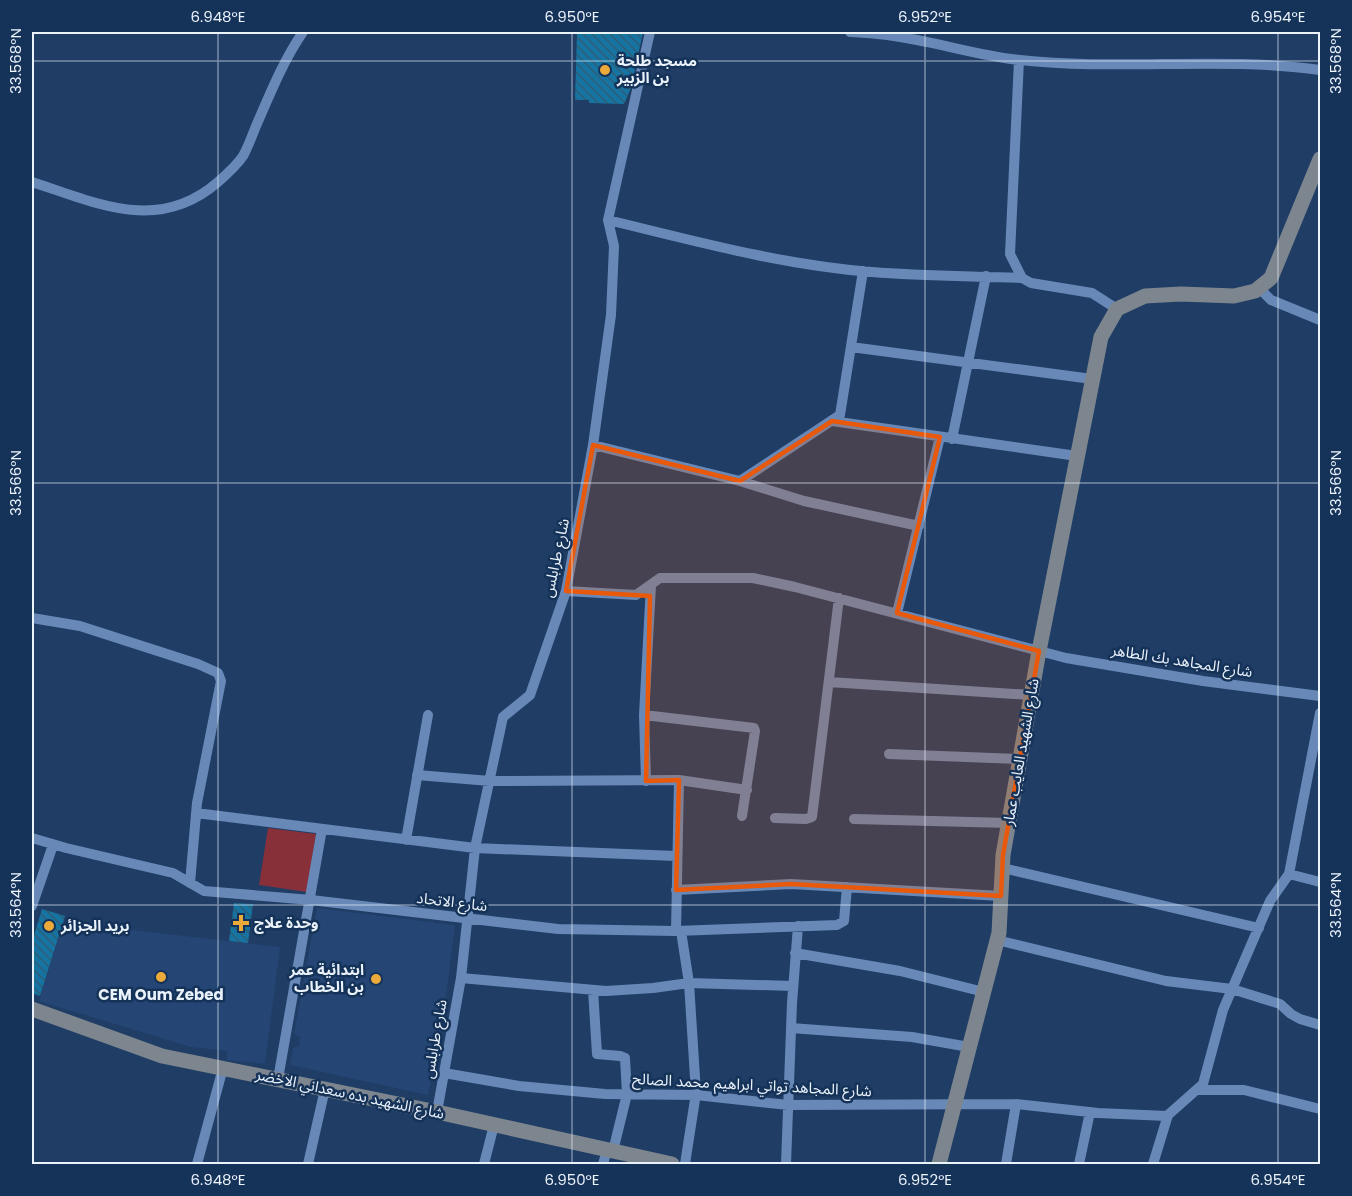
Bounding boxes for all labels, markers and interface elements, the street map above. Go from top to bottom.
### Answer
text: 6.948°E [191,6,245,27]
text: 6.950°E [545,6,599,27]
text: 6.952°E [898,6,952,27]
text: 6.954°E [1251,6,1305,27]
text: 33.568°N [5,28,26,94]
text: 33.568°N [1325,28,1346,94]
place label: مسجد طلحة بن الزبير [616,50,697,88]
marker: مسجد طلحة بن الزبير [598,63,612,77]
text: 33.566°N [5,450,26,516]
text: 33.566°N [1325,450,1346,516]
street label: شارع طرابلس [537,516,576,600]
street label: شارع المجاهد بك الطاهر [1109,639,1254,684]
street label: شارع الشهيد العايب عمار [997,676,1046,829]
text: 33.564°N [5,872,26,938]
text: 33.564°N [1325,872,1346,938]
street label: شارع الاتحاد [415,887,489,918]
place label: وحدة علاج [254,912,319,934]
marker: وحدة علاج [232,914,250,932]
place label: بريد الجزائر [60,915,130,936]
marker: بريد الجزائر [42,919,56,933]
place label: ابتدائية عمر بن الخطاب [288,959,364,997]
marker: CEM Oum Zebed [154,970,168,984]
marker: ابتدائية عمر بن الخطاب [369,972,383,986]
place label: CEM Oum Zebed [98,984,224,1005]
street label: شارع طرابلس [417,997,454,1081]
street label: شارع الشهيد بده سعداني الاخضر [252,1063,447,1126]
street label: شارع المجاهد تواتي ابراهيم محمد الصالح [632,1068,873,1103]
text: 6.948°E [191,1169,245,1190]
text: 6.950°E [545,1169,599,1190]
text: 6.952°E [898,1169,952,1190]
text: 6.954°E [1251,1169,1305,1190]

